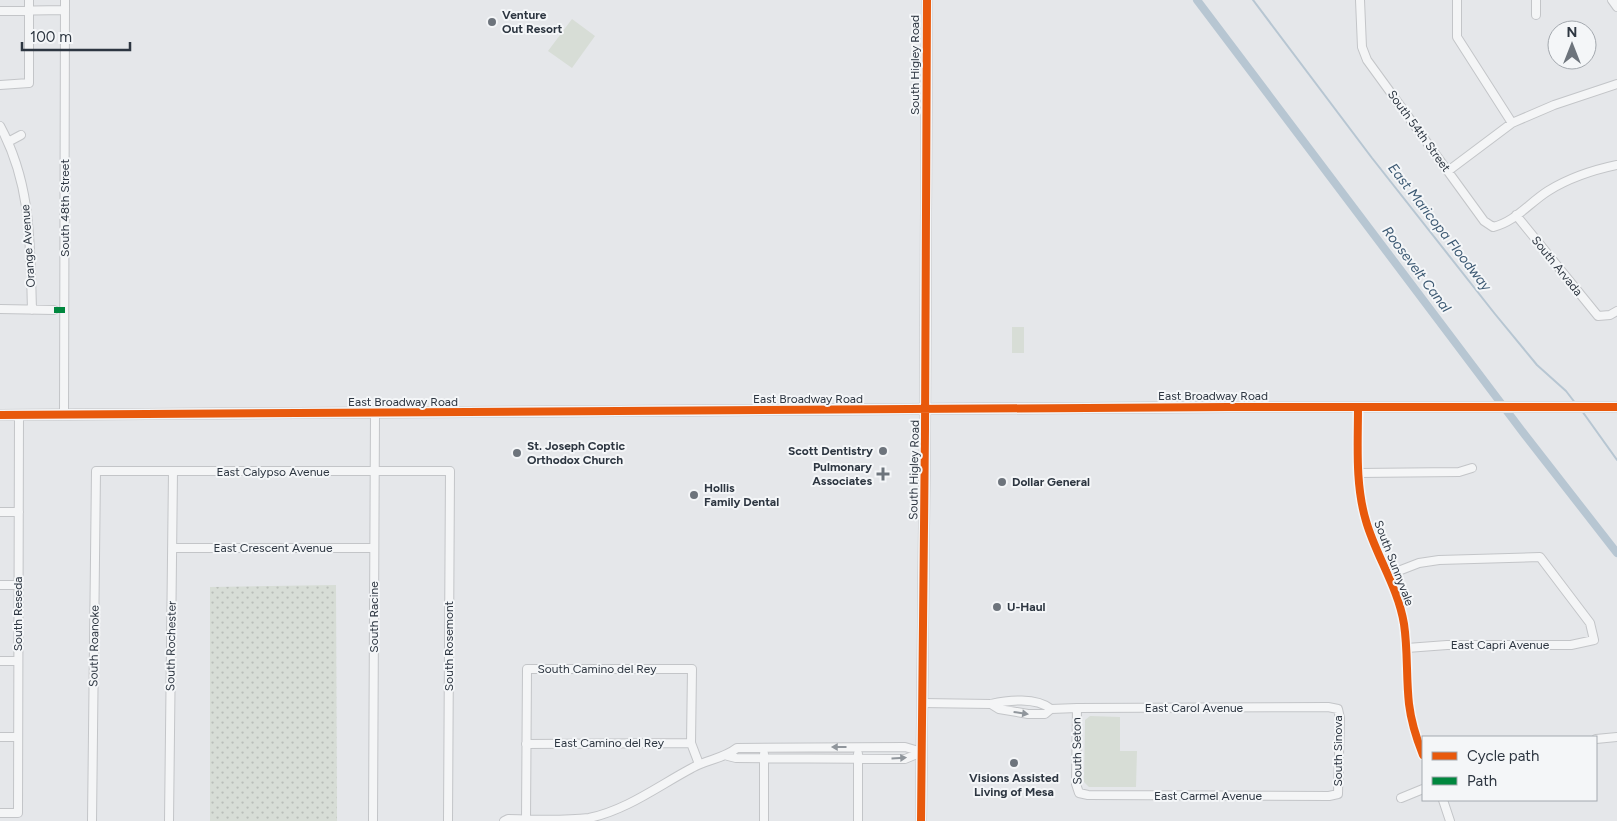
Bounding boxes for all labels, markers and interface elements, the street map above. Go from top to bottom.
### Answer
place label: Venture Out Resort [502,8,562,36]
street label: South Higley Road [908,15,922,115]
marker: Venture Out Resort [486,16,498,28]
scale bar [22,20,130,52]
north arrow [1547,20,1597,70]
text: N [1567,24,1577,41]
text: 100 m [30,28,72,46]
street label: South 54th Street [1385,87,1454,175]
street label: South 48th Street [58,159,72,257]
water label: East Maricopa Floodway [1384,160,1495,295]
street label: Orange Avenue [18,204,38,288]
water label: Roosevelt Canal [1379,223,1455,316]
street label: South Arvada [1529,233,1585,299]
street label: East Broadway Road [1158,389,1268,403]
street label: East Broadway Road [753,392,863,406]
street label: East Broadway Road [348,395,458,409]
street label: South Higley Road [906,420,922,520]
place label: St. Joseph Coptic Orthodox Church [527,439,626,467]
place label: Scott Dentistry [788,444,873,458]
marker: Scott Dentistry [877,445,889,457]
marker: St. Joseph Coptic Orthodox Church [511,447,523,459]
place label: Pulmonary Associates [812,460,872,488]
street label: East Calypso Avenue [216,465,330,479]
marker: Pulmonary Associates [876,467,890,481]
place label: Dollar General [1012,475,1090,489]
marker: Dollar General [996,476,1008,488]
place label: Hollis Family Dental [704,481,779,509]
marker: Hollis Family Dental [688,489,700,501]
street label: South Sunnyvale [1371,518,1417,608]
street label: East Crescent Avenue [214,541,333,555]
street label: South Reseda [11,577,25,651]
street label: South Racine [367,581,381,653]
street label: South Rosemont [442,600,456,691]
place label: U-Haul [1007,600,1046,614]
street label: South Rochester [163,601,179,691]
marker: U-Haul [991,601,1003,613]
street label: South Roanoke [86,605,102,687]
street label: East Capri Avenue [1451,638,1550,652]
street label: South Camino del Rey [537,662,657,676]
street label: East Carol Avenue [1145,701,1244,715]
one-way arrow [1013,709,1029,717]
street label: South Sinova [1331,715,1345,787]
street label: South Seton [1069,717,1085,785]
street label: East Camino del Rey [554,736,665,750]
legend [1422,736,1597,801]
one-way arrow [831,743,847,751]
text: Cycle path [1467,747,1539,765]
one-way arrow [891,754,907,762]
marker: Visions Assisted Living of Mesa [1008,757,1020,769]
place label: Visions Assisted Living of Mesa [969,771,1059,799]
text: Path [1467,772,1497,790]
street label: East Carmel Avenue [1154,789,1262,803]

